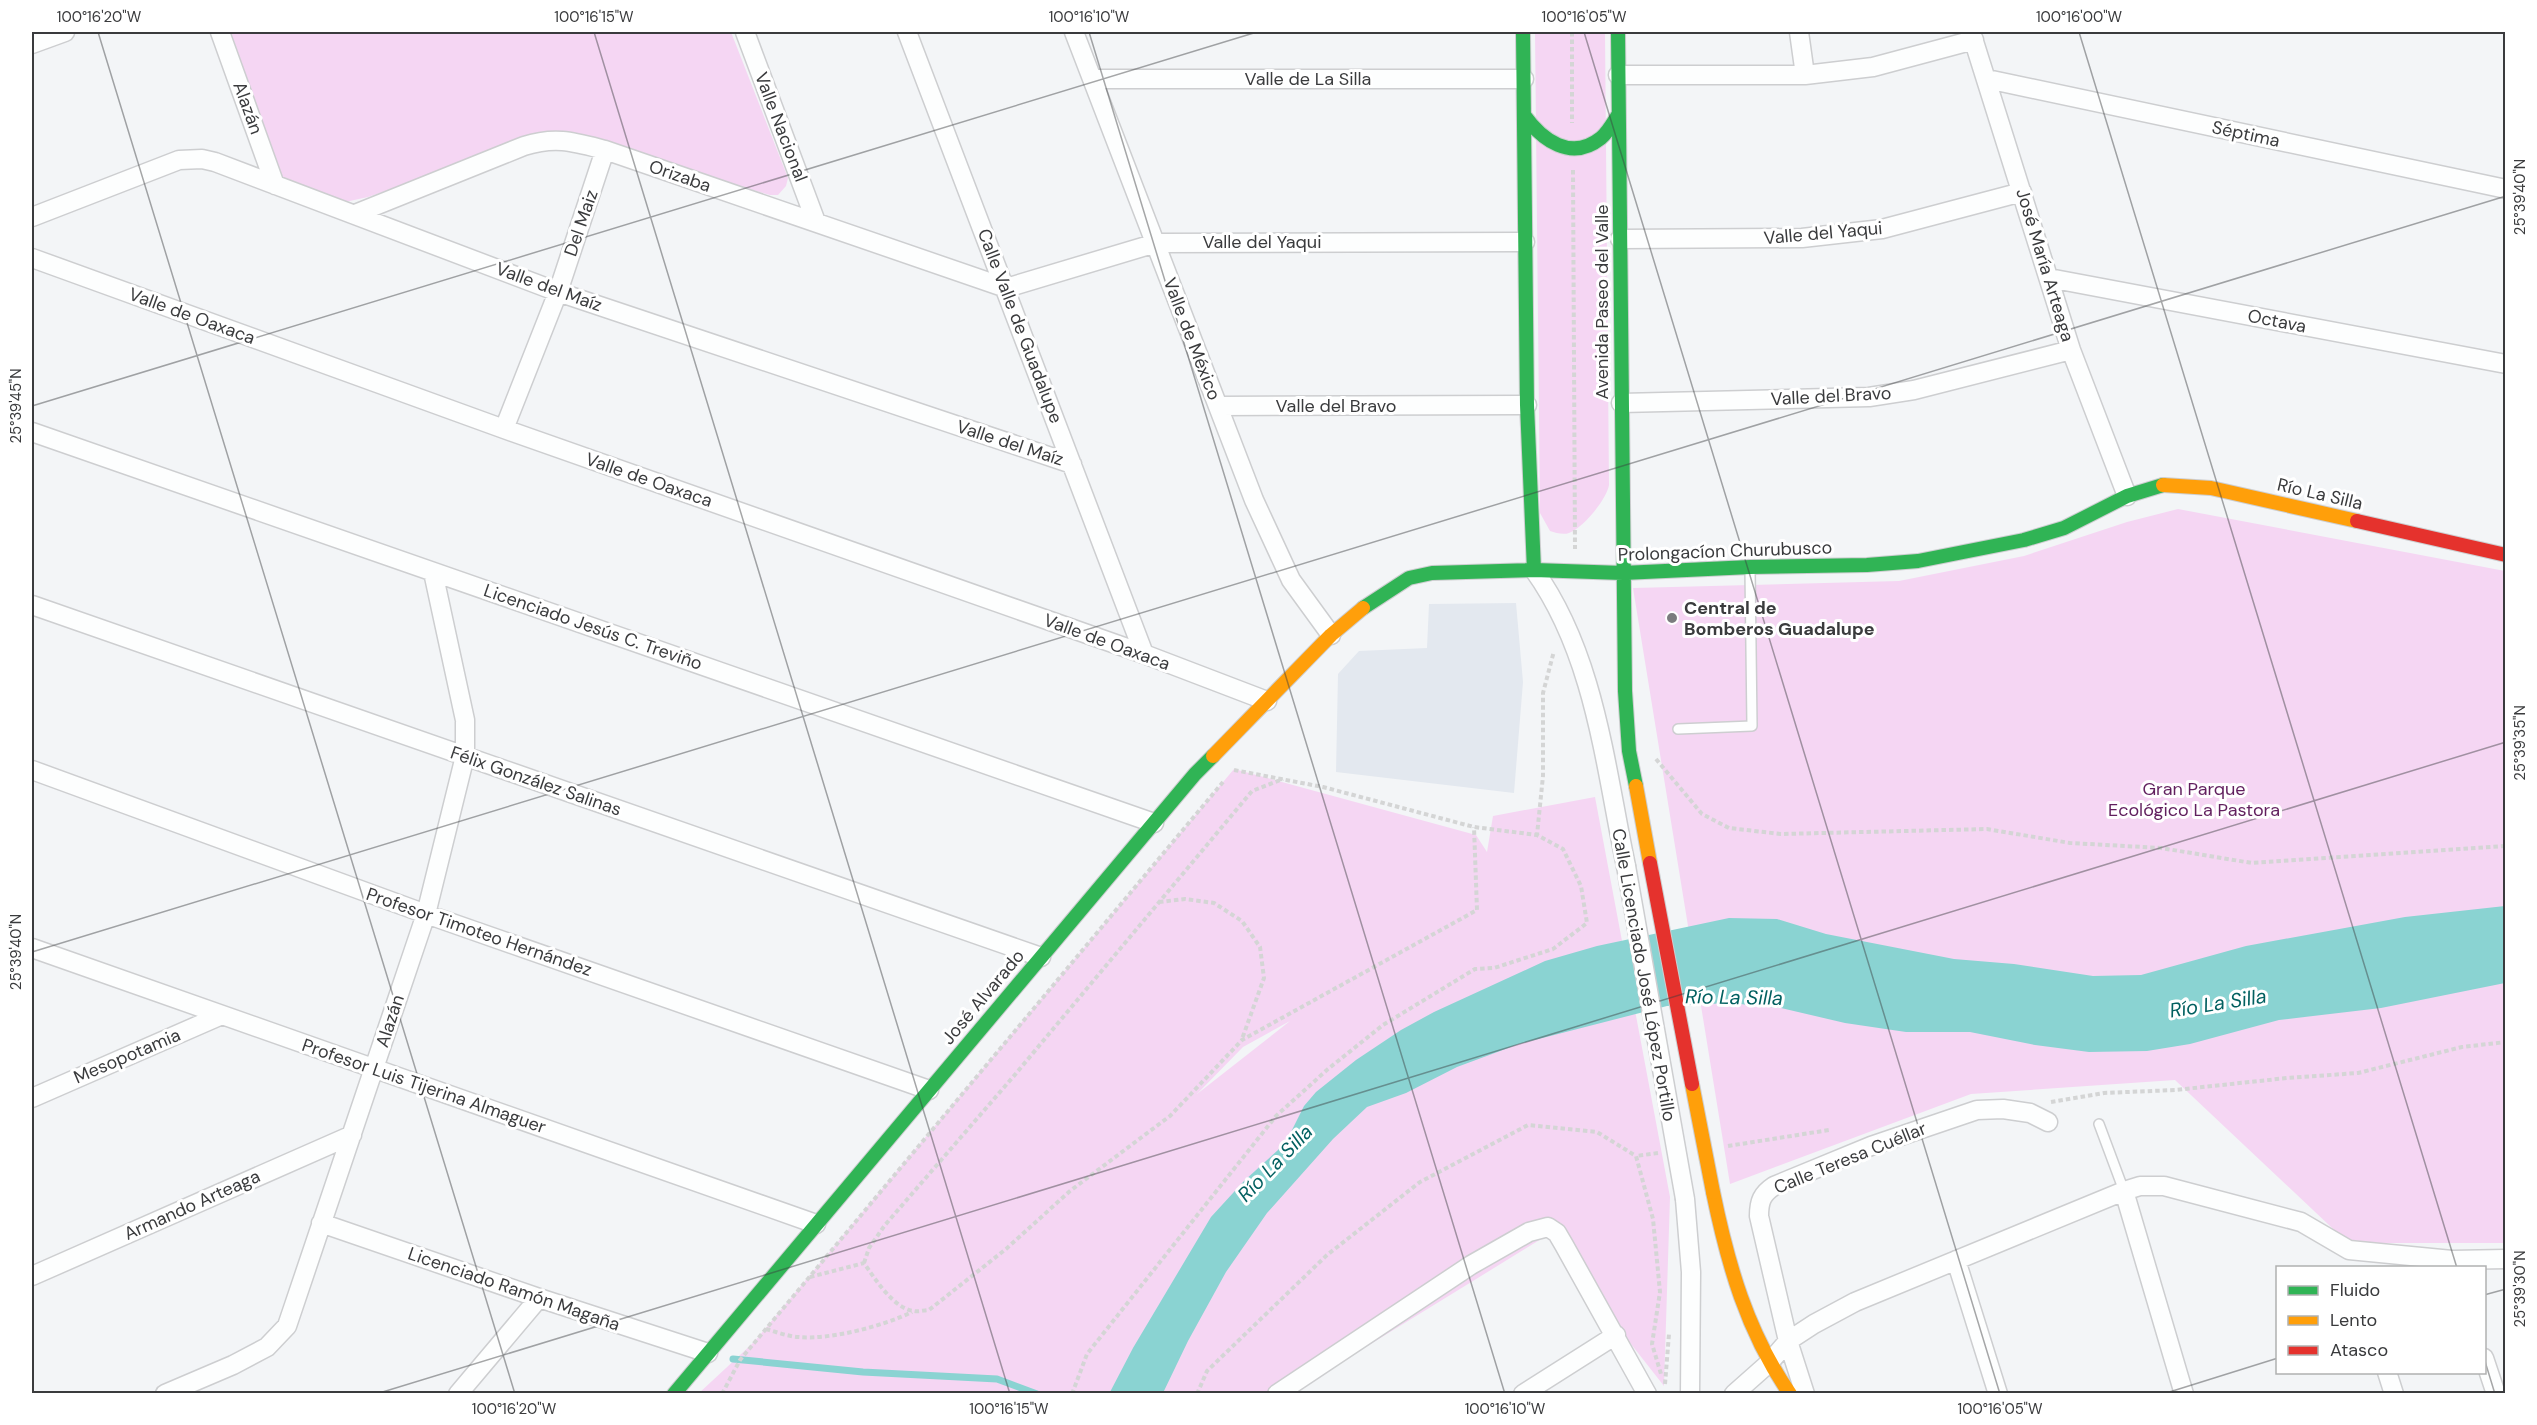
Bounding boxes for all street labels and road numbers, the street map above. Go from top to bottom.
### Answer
street label: Valle de La Silla [1245,67,1371,91]
street label: Valle Nacional [749,69,813,185]
street label: Alazán [227,78,269,138]
street label: Séptima [2210,115,2282,153]
street label: Orizaba [646,154,714,198]
street label: José María Arteaga [2010,185,2080,345]
street label: Del Maiz [558,187,604,259]
street label: Avenida Paseo del Valle [1590,205,1614,399]
street label: Valle del Yaqui [1763,216,1883,250]
street label: Calle Valle de Guadalupe [972,225,1068,427]
street label: Valle del Yaqui [1202,230,1322,254]
street label: Valle del Maíz [493,257,605,317]
street label: Valle de México [1158,274,1226,404]
street label: Valle de Oaxaca [126,282,258,350]
street label: Octava [2246,304,2308,338]
street label: Valle del Bravo [1770,381,1892,411]
street label: Valle del Bravo [1276,394,1396,418]
street label: Valle del Maíz [953,414,1067,472]
street label: Valle de Oaxaca [582,447,716,513]
street label: Río La Silla [2275,473,2365,515]
street label: Prolongacíon Churubusco [1617,535,1833,567]
street label: Licenciado Jesús C. Treviño [481,578,705,676]
street label: Valle de Oaxaca [1041,608,1173,676]
street label: Félix González Salinas [447,740,625,822]
street label: Calle Licenciado José López Portillo [1606,827,1682,1123]
street label: Profesor Timoteo Hernández [363,882,595,982]
street label: José Alvarado [936,944,1030,1050]
street label: Alazán [370,992,410,1050]
street label: Mesopotamia [70,1023,184,1089]
street label: Profesor Luis Tijerina Almaguer [299,1033,549,1139]
street label: Calle Teresa Cuéllar [1770,1116,1930,1200]
street label: Armando Arteaga [120,1164,264,1246]
street label: Licenciado Ramón Magaña [405,1241,623,1337]

